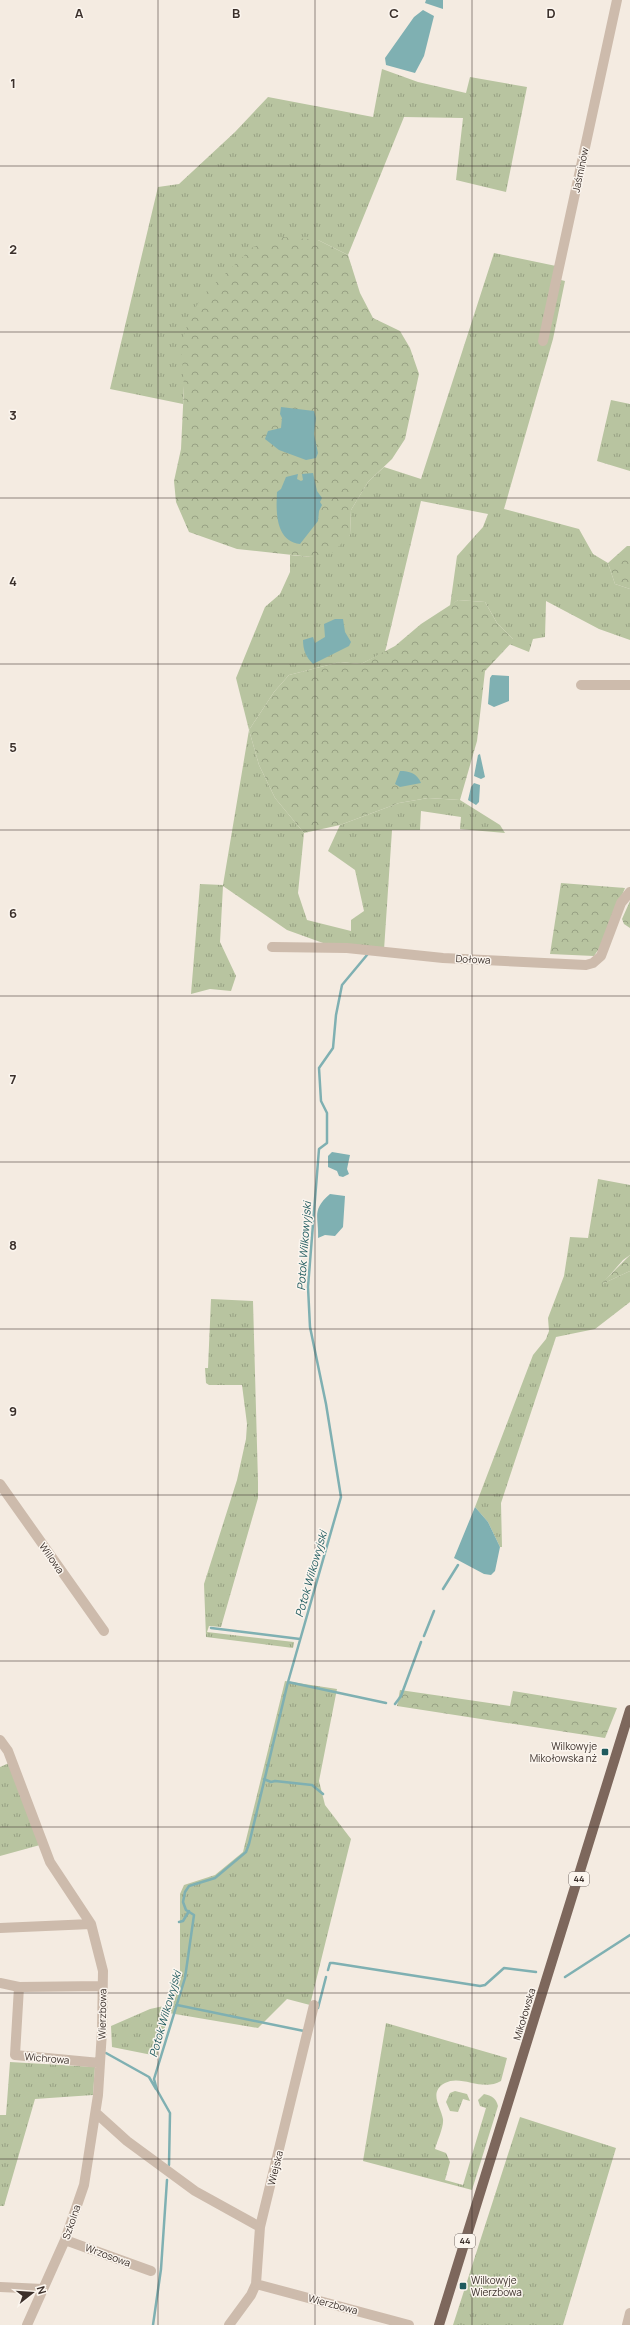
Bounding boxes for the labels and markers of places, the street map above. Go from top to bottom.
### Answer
place label: Wilkowyje Mikołowska nż [530,1739,597,1765]
marker: Wilkowyje Mikołowska nż [600,1747,610,1757]
place label: Wilkowyje Wierzbowa [471,2273,522,2299]
marker: Wilkowyje Wierzbowa [458,2281,468,2291]

